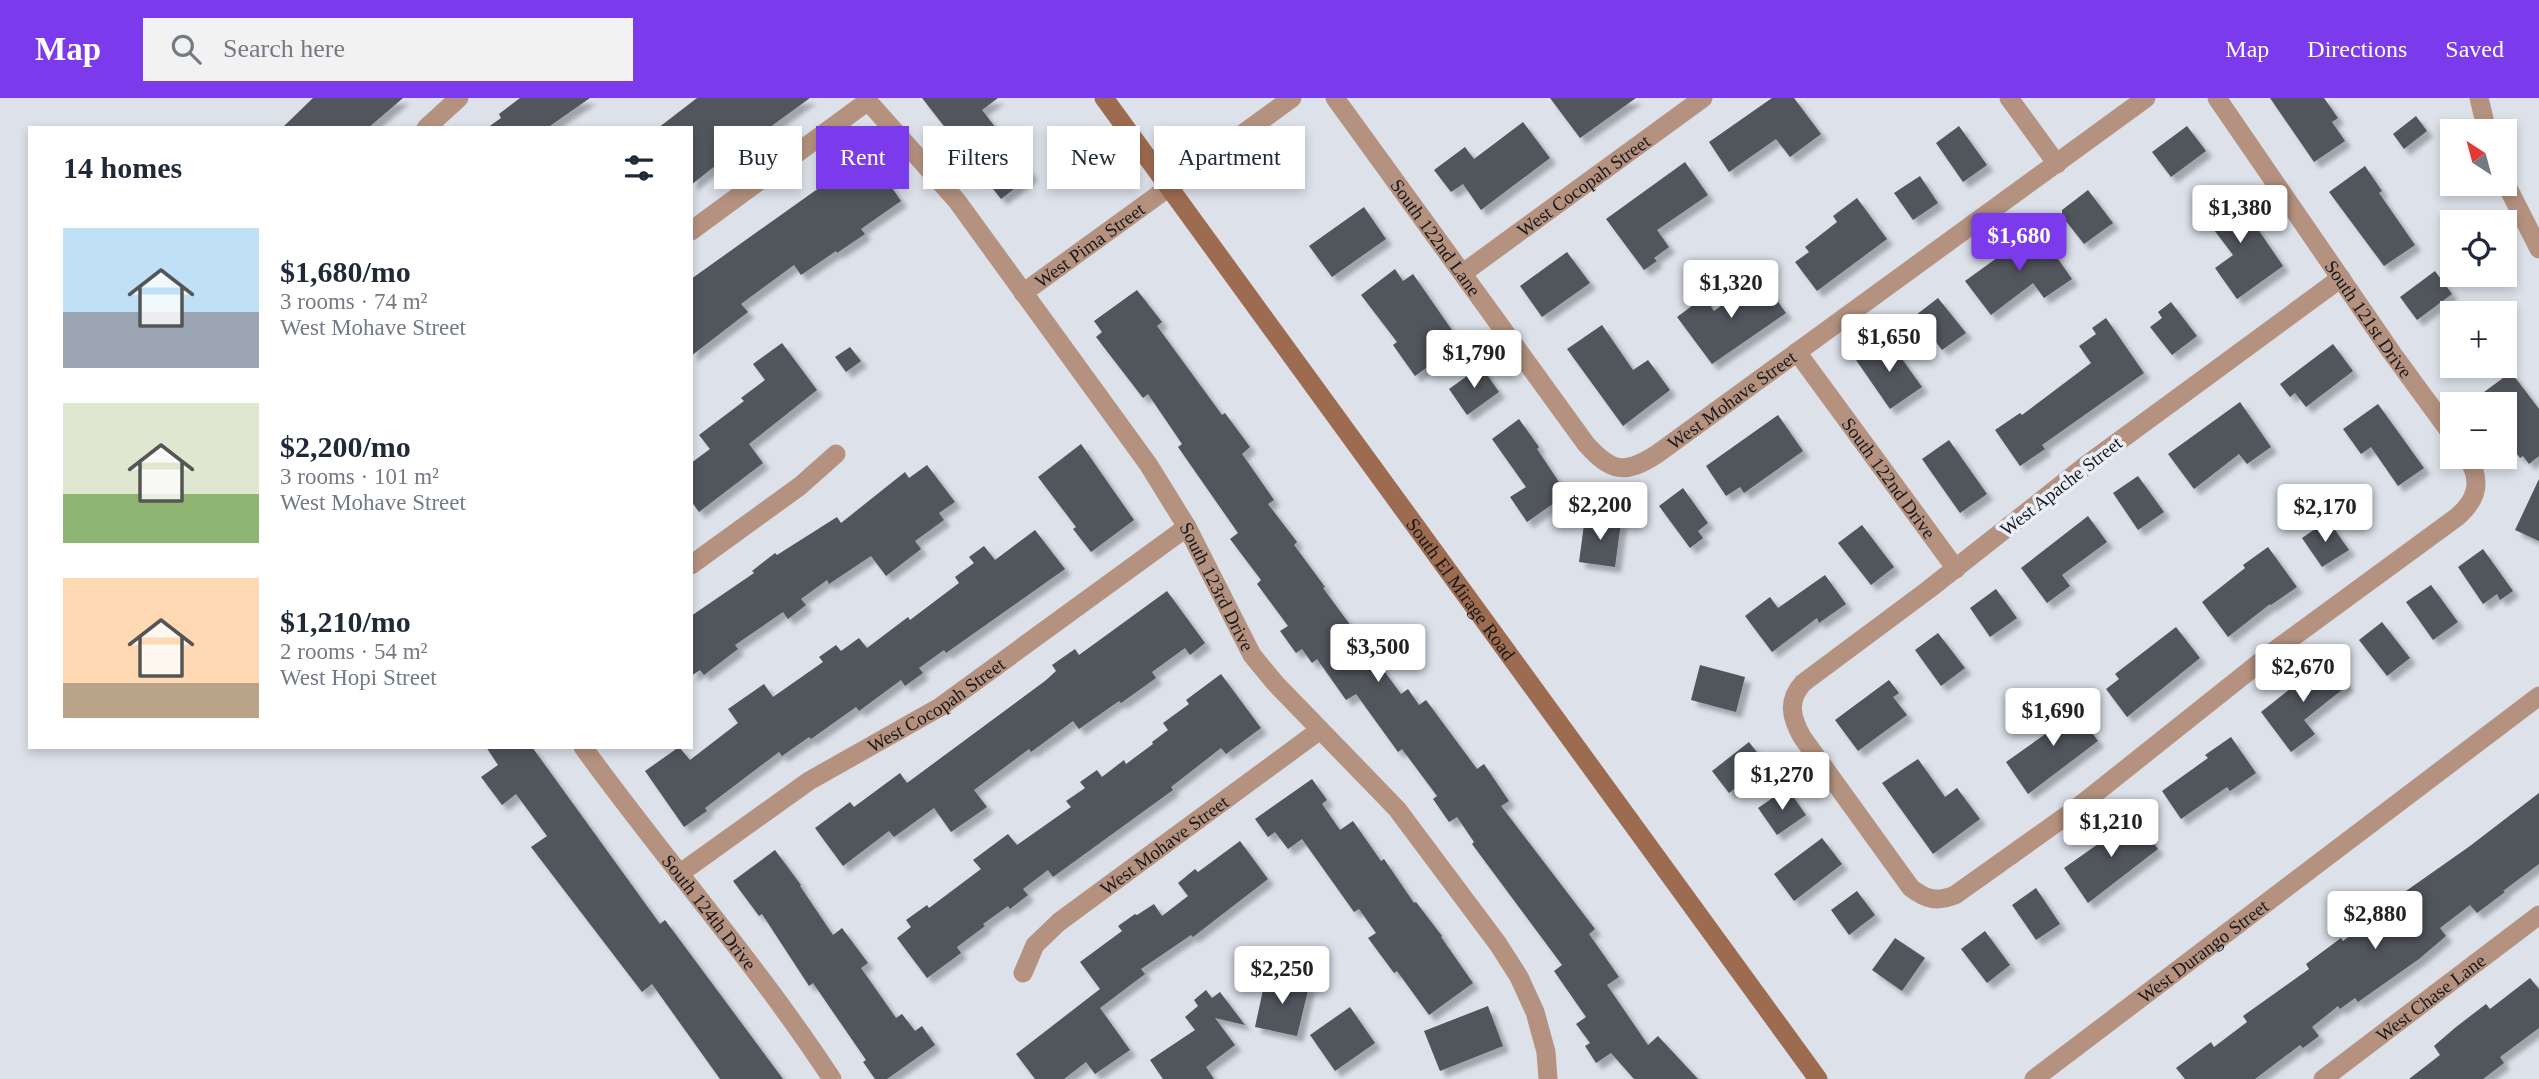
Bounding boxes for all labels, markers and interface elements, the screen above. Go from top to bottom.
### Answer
search box [143,18,633,81]
icon: search [167,30,205,68]
text: Map [35,31,101,67]
text: Search here [223,34,345,63]
text: Map [2225,36,2269,62]
text: Directions [2307,36,2407,62]
text: Saved [2445,36,2504,62]
north arrow [2440,119,2516,196]
map controls [2440,119,2517,469]
chip: Buy [714,126,802,189]
chip: Rent [816,126,909,189]
chip: Filters [923,126,1033,189]
chip: New [1047,126,1140,189]
chip: Apartment [1154,126,1305,189]
street label: West Cocopah Street [1513,129,1654,241]
icon: filters [620,149,658,187]
text: 14 homes [63,151,182,184]
street label: South 122nd Lane [1387,175,1485,300]
pin: $1,380 [2183,186,2297,245]
text: $1,380 [2208,195,2272,220]
street label: West Pima Street [1030,198,1149,292]
button: locate [2440,210,2517,287]
pin: $1,680 [1962,214,2076,273]
text: $1,680 [1987,223,2051,248]
text: $1,680/mo [280,255,411,288]
icon: home [119,256,203,340]
street label: South 121st Drive [2321,256,2417,382]
pin: $1,320 [1674,260,1788,320]
text: $1,320 [1699,270,1763,295]
text: 3 rooms · 74 m² [280,289,427,314]
button: + [2440,301,2517,378]
pin: $1,650 [1832,314,1946,374]
text: West Mohave Street [280,315,466,340]
text: $1,650 [1857,324,1921,349]
pin: $1,790 [1417,330,1531,390]
text: $1,790 [1442,340,1506,365]
street label: West Mohave Street [1663,346,1800,453]
button: − [2440,392,2517,469]
street label: South 122nd Drive [1838,413,1940,542]
text: $2,200/mo [280,430,411,463]
icon: home [119,431,203,515]
street label: West Apache Street [1996,432,2126,540]
text: 3 rooms · 101 m² [280,464,439,489]
pin: $2,200 [1543,482,1657,542]
pin: $2,170 [2268,484,2382,544]
text: West Mohave Street [280,490,466,515]
text: $2,200 [1568,492,1632,517]
text: $2,170 [2293,494,2357,519]
street label: South El Mirage Road [1403,514,1520,664]
street label: South 123rd Drive [1176,519,1259,654]
text: $1,210/mo [280,605,411,638]
icon: home [119,606,203,690]
pin: $3,500 [1321,624,1435,684]
text: $3,500 [1346,634,1410,659]
text: 2 rooms · 54 m² [280,639,427,664]
pin: $2,670 [2246,644,2360,704]
street label: West Cocopah Street [864,653,1009,756]
text: $2,670 [2271,654,2335,679]
text: West Hopi Street [280,665,437,690]
pin: $1,690 [1996,688,2110,748]
text: $1,690 [2021,698,2085,723]
pin: $1,270 [1725,752,1839,812]
text: $1,270 [1750,762,1814,787]
street label: West Mohave Street [1096,790,1233,899]
pin: $1,210 [2054,800,2168,859]
text: $1,210 [2079,809,2143,834]
street label: South 124th Drive [658,850,761,974]
pin: $2,880 [2318,892,2432,951]
street label: West Durango Street [2134,894,2273,1007]
text: $2,880 [2343,901,2407,926]
pin: $2,250 [1225,946,1339,1006]
street label: West Chase Lane [2372,949,2489,1045]
text: $2,250 [1250,956,1314,981]

